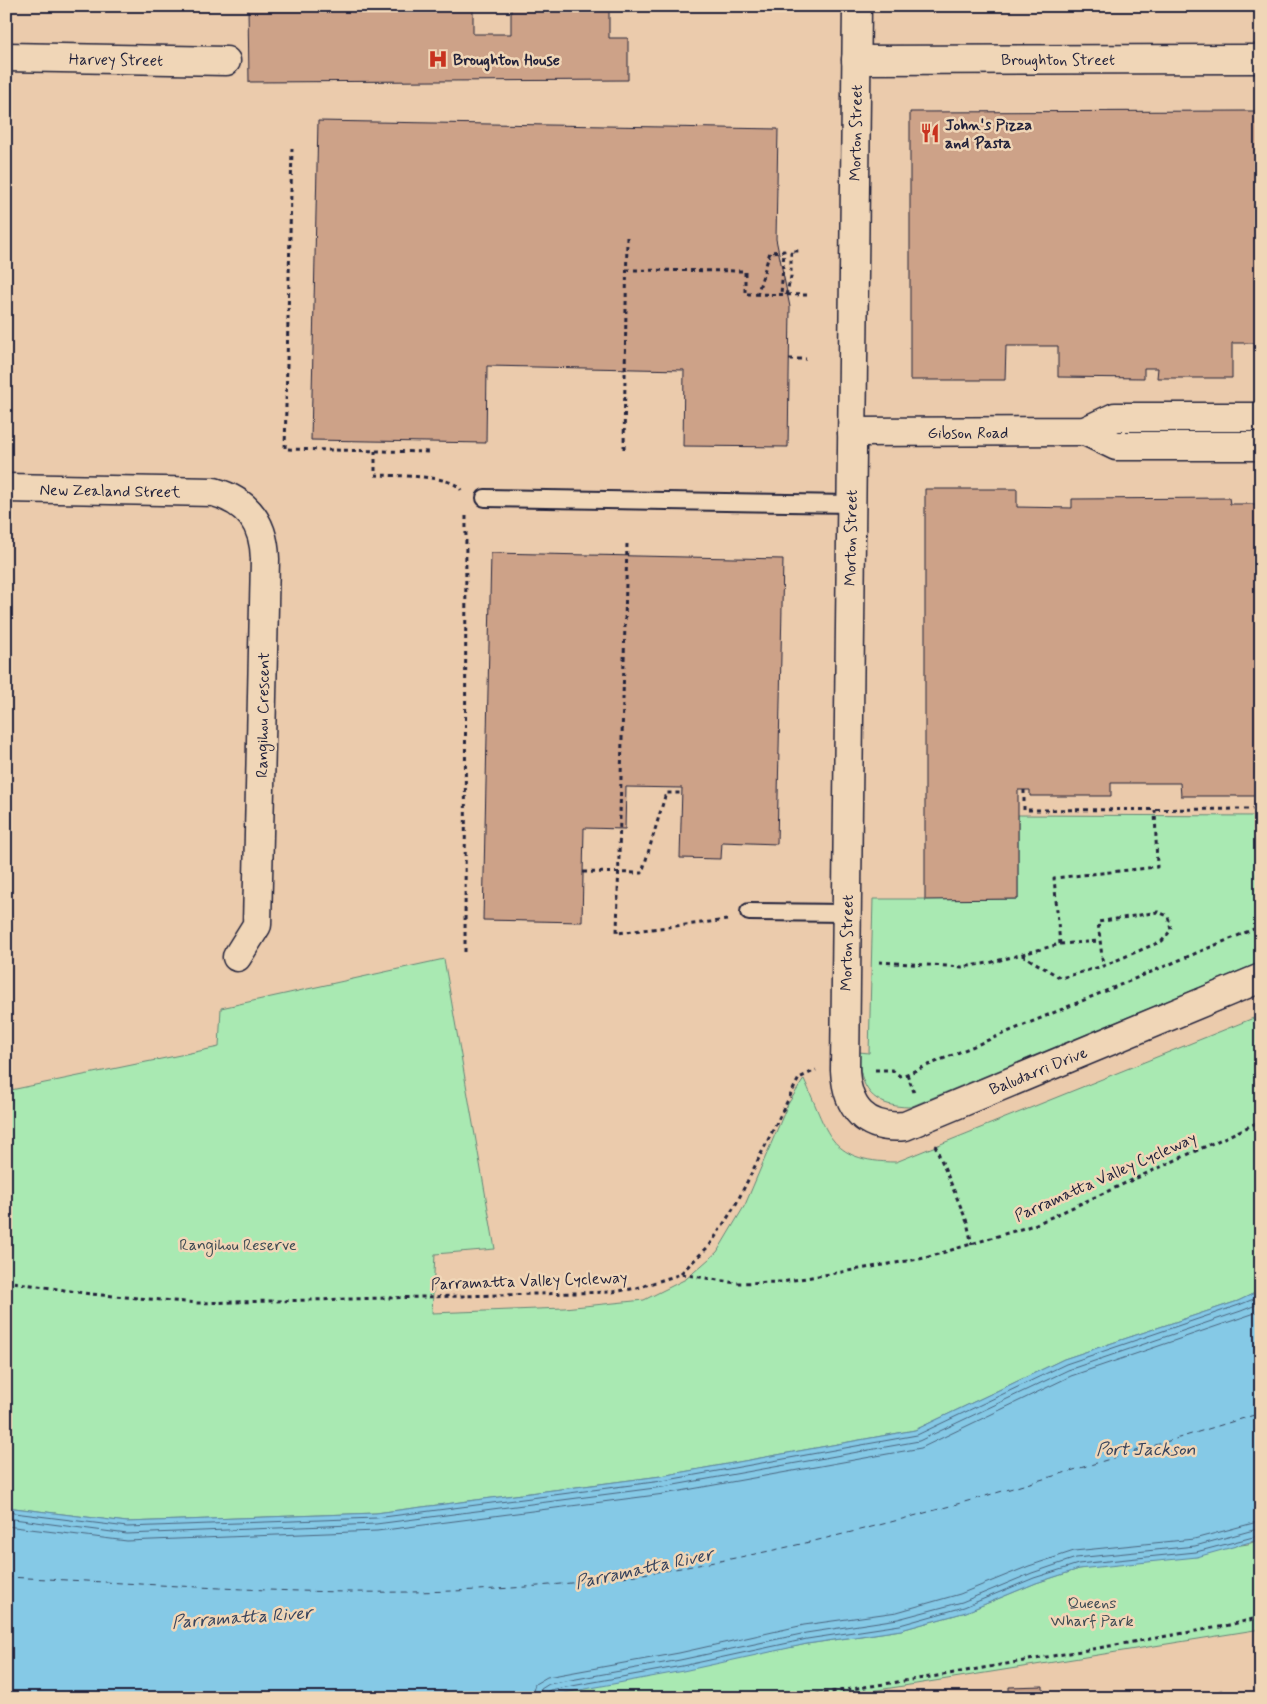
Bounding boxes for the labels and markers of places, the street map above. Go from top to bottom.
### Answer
hospital icon: Broughton House [427,48,449,70]
place label: Broughton House [453,50,560,72]
place label: John's Pizza and Pasta [945,115,1032,154]
restaurant icon: John's Pizza and Pasta [919,122,941,144]

